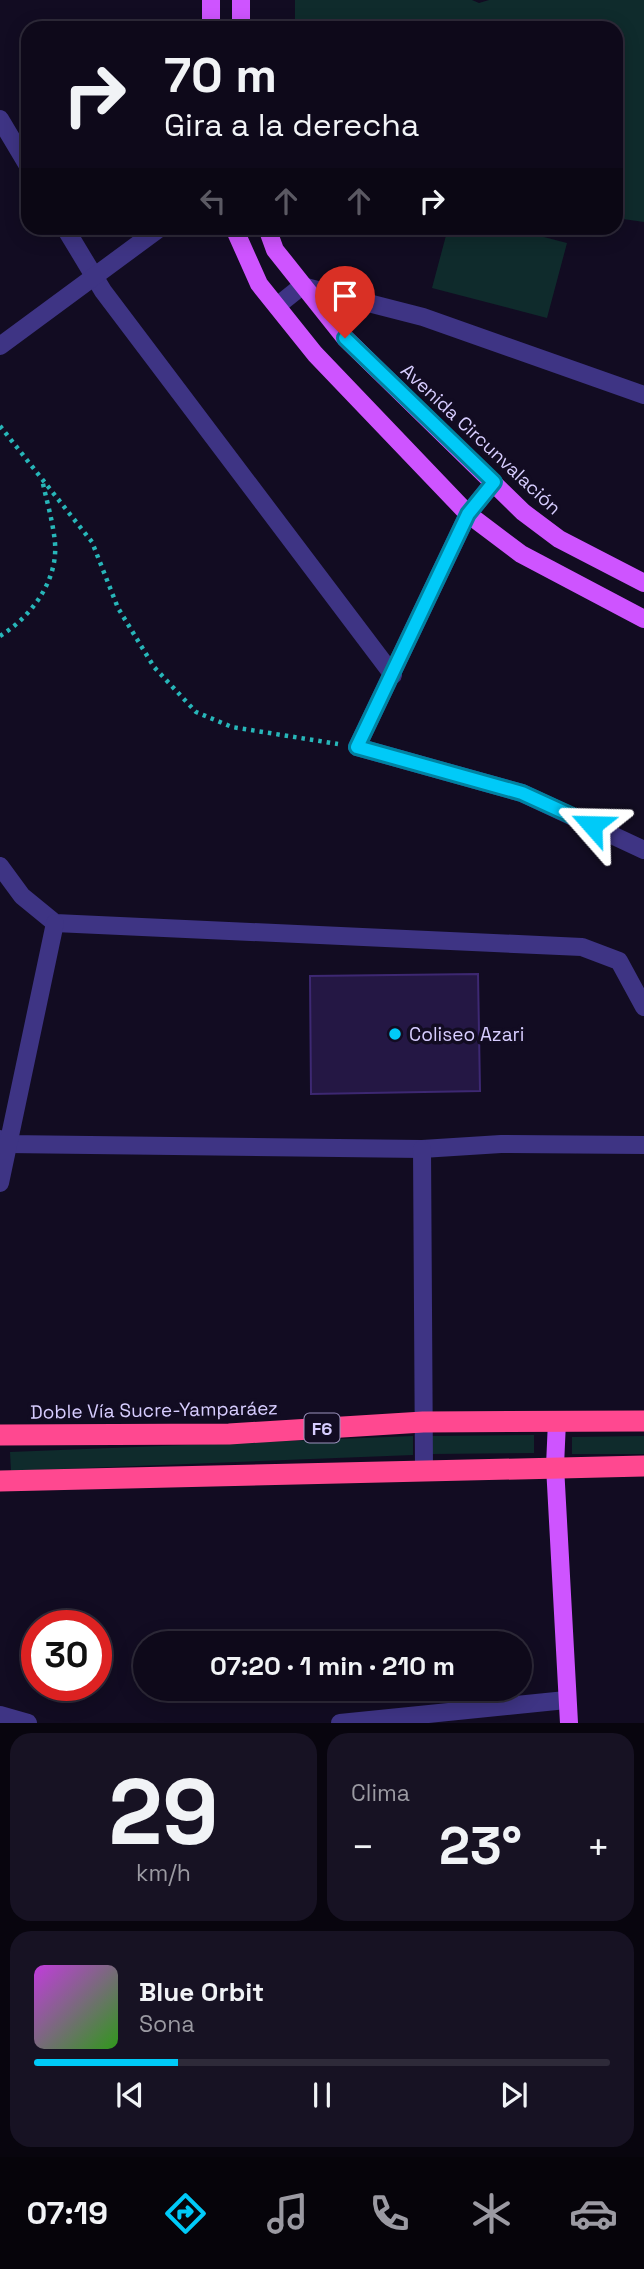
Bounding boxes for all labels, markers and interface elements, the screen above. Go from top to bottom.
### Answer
text: 70 m [164,44,277,106]
icon: right [49,49,140,140]
text: Gira a la derecha [164,105,419,145]
icon: left [194,182,232,220]
icon: ahead [267,182,305,220]
icon: ahead [340,182,378,220]
icon: right [413,182,451,220]
pin [315,266,375,338]
icon: arrive [326,277,364,315]
street label: Avenida Circunvalación [395,358,567,520]
position arrow [555,788,629,862]
place label: Coliseo Azari [409,1022,524,1047]
marker: Coliseo Azari [387,1026,403,1042]
street label: Doble Vía Sucre-Yamparáez [30,1395,278,1425]
road number: F6 [304,1414,340,1442]
speed limit sign: 30 [21,1610,112,1701]
text: 07:20 · 1 min · 210 m [210,1649,455,1683]
text: 29 [109,1754,218,1871]
text: Clima [351,1778,410,1808]
text: 23° [439,1813,522,1879]
text: − [351,1823,375,1871]
text: + [586,1823,610,1871]
text: km/h [136,1858,191,1888]
text: Blue Orbit [139,1975,264,2009]
text: Sona [139,2009,195,2039]
icon: previous [111,2076,149,2114]
icon: pause [303,2076,341,2114]
icon: next [495,2076,533,2114]
icon: directions [161,2189,210,2238]
icon: music [263,2189,312,2238]
icon: phone [365,2189,414,2238]
icon: climate [467,2189,516,2238]
icon: car [569,2189,618,2238]
text: 07:19 [26,2193,108,2233]

